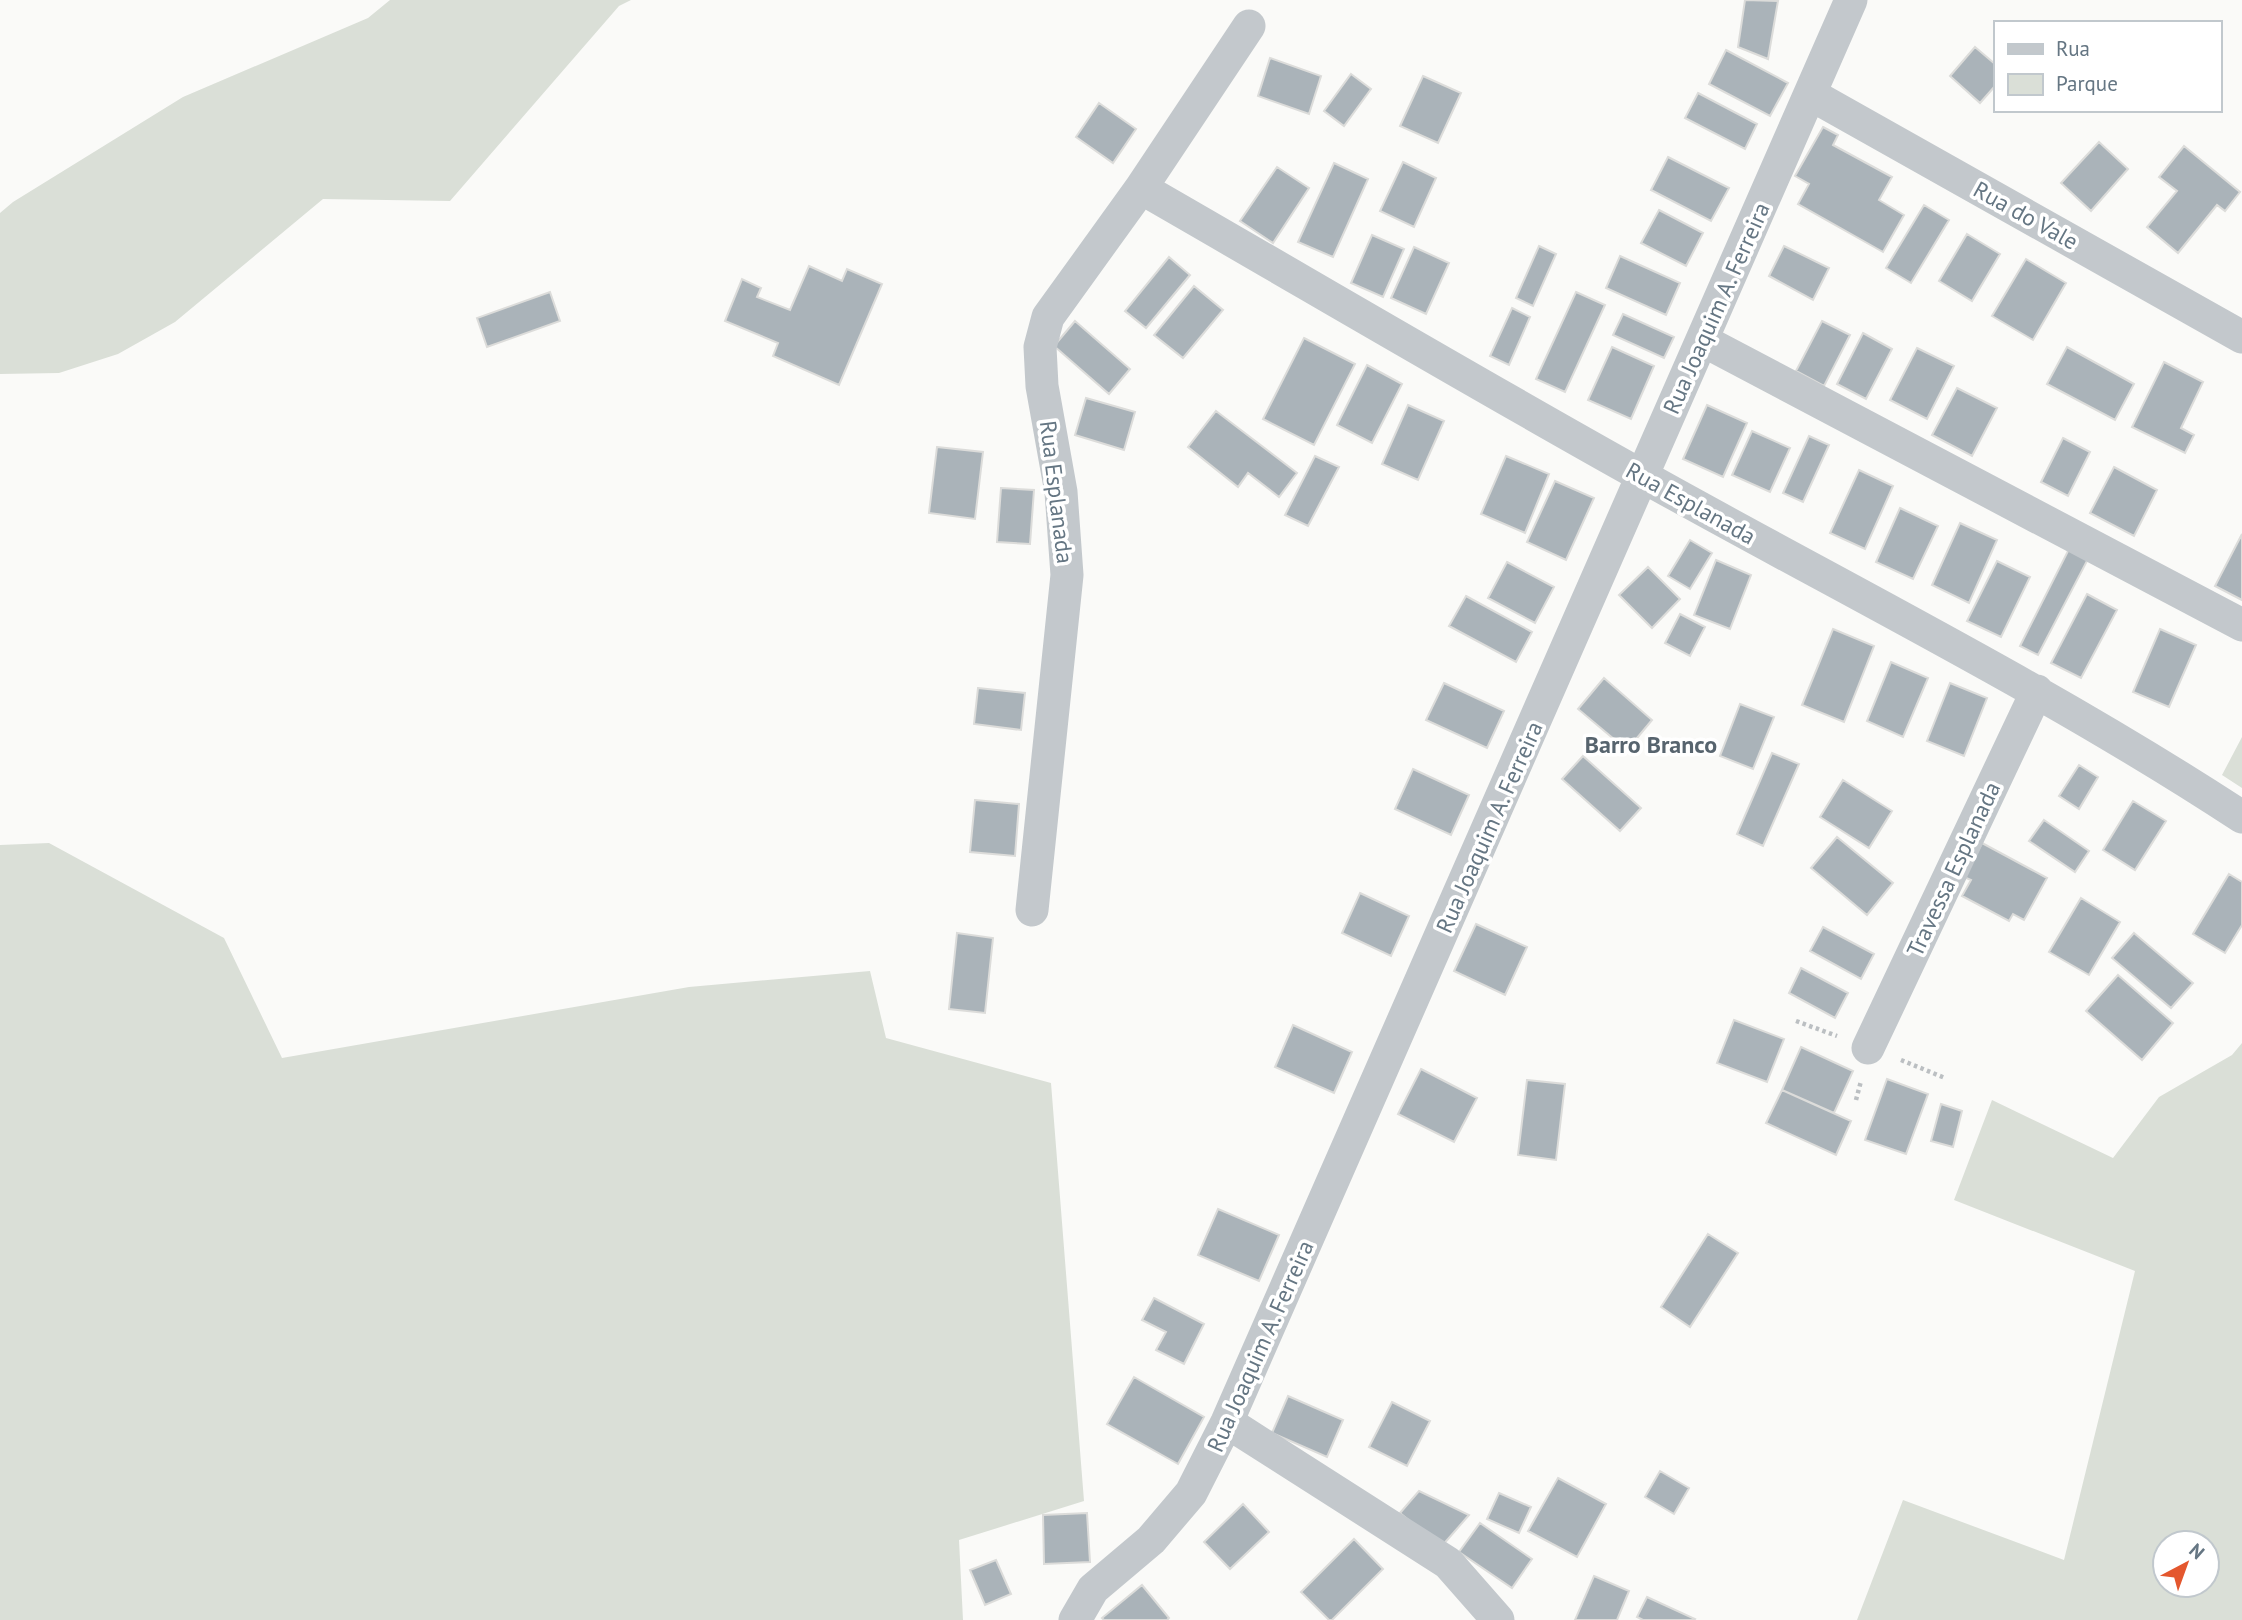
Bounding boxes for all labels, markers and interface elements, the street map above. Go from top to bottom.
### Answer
legend [1994,21,2221,112]
text: Rua [2056,35,2090,62]
text: Parque [2056,70,2118,97]
street label: Rua do Vale [1969,174,2083,256]
street label: Rua Joaquim A. Ferreira [1656,198,1776,418]
street label: Rua Esplanada [1034,419,1080,565]
street label: Rua Esplanada [1621,455,1761,551]
street label: Rua Joaquim A. Ferreira [1429,717,1549,937]
district label: Barro Branco [1585,729,1717,760]
street label: Travessa Esplanada [1900,777,2006,961]
street label: Rua Joaquim A. Ferreira [1200,1236,1320,1456]
north arrow [2151,1529,2221,1599]
text: N [2185,1538,2210,1564]

